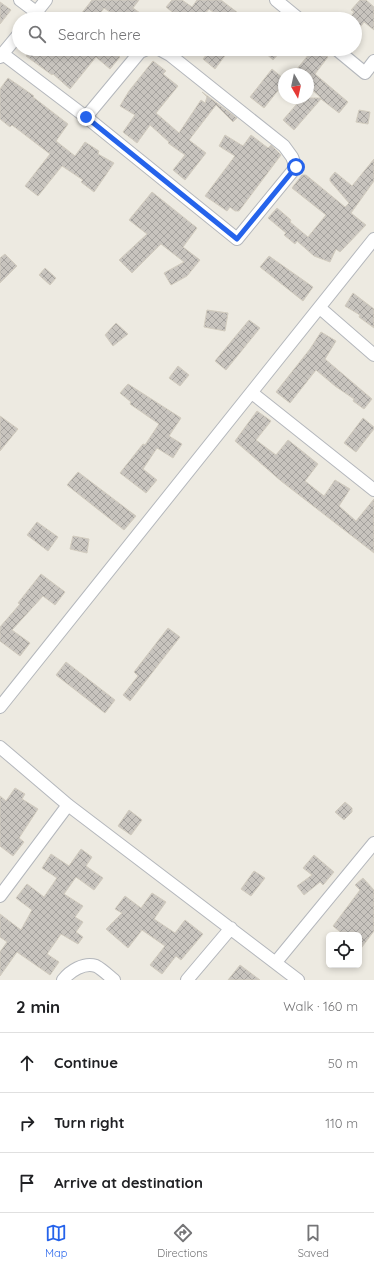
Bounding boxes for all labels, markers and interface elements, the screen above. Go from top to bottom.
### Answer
search box [12,12,362,56]
icon: search [26,23,48,45]
text: Search here [58,25,141,44]
north arrow [278,68,314,104]
route end [77,108,95,126]
route start [287,158,305,176]
map controls [326,932,362,968]
button: locate [326,932,362,968]
text: 2 min [16,996,60,1017]
text: Walk · 160 m [283,998,358,1014]
icon: ahead [16,1052,38,1074]
text: Continue [54,1053,118,1072]
text: 50 m [328,1055,358,1071]
icon: right [16,1112,38,1134]
text: Turn right [54,1113,125,1132]
text: 110 m [325,1115,358,1131]
icon: arrive [16,1172,38,1194]
text: Arrive at destination [54,1173,203,1192]
tab: Map [45,1222,67,1260]
tab: Directions [157,1222,208,1260]
tab: Saved [298,1222,329,1260]

